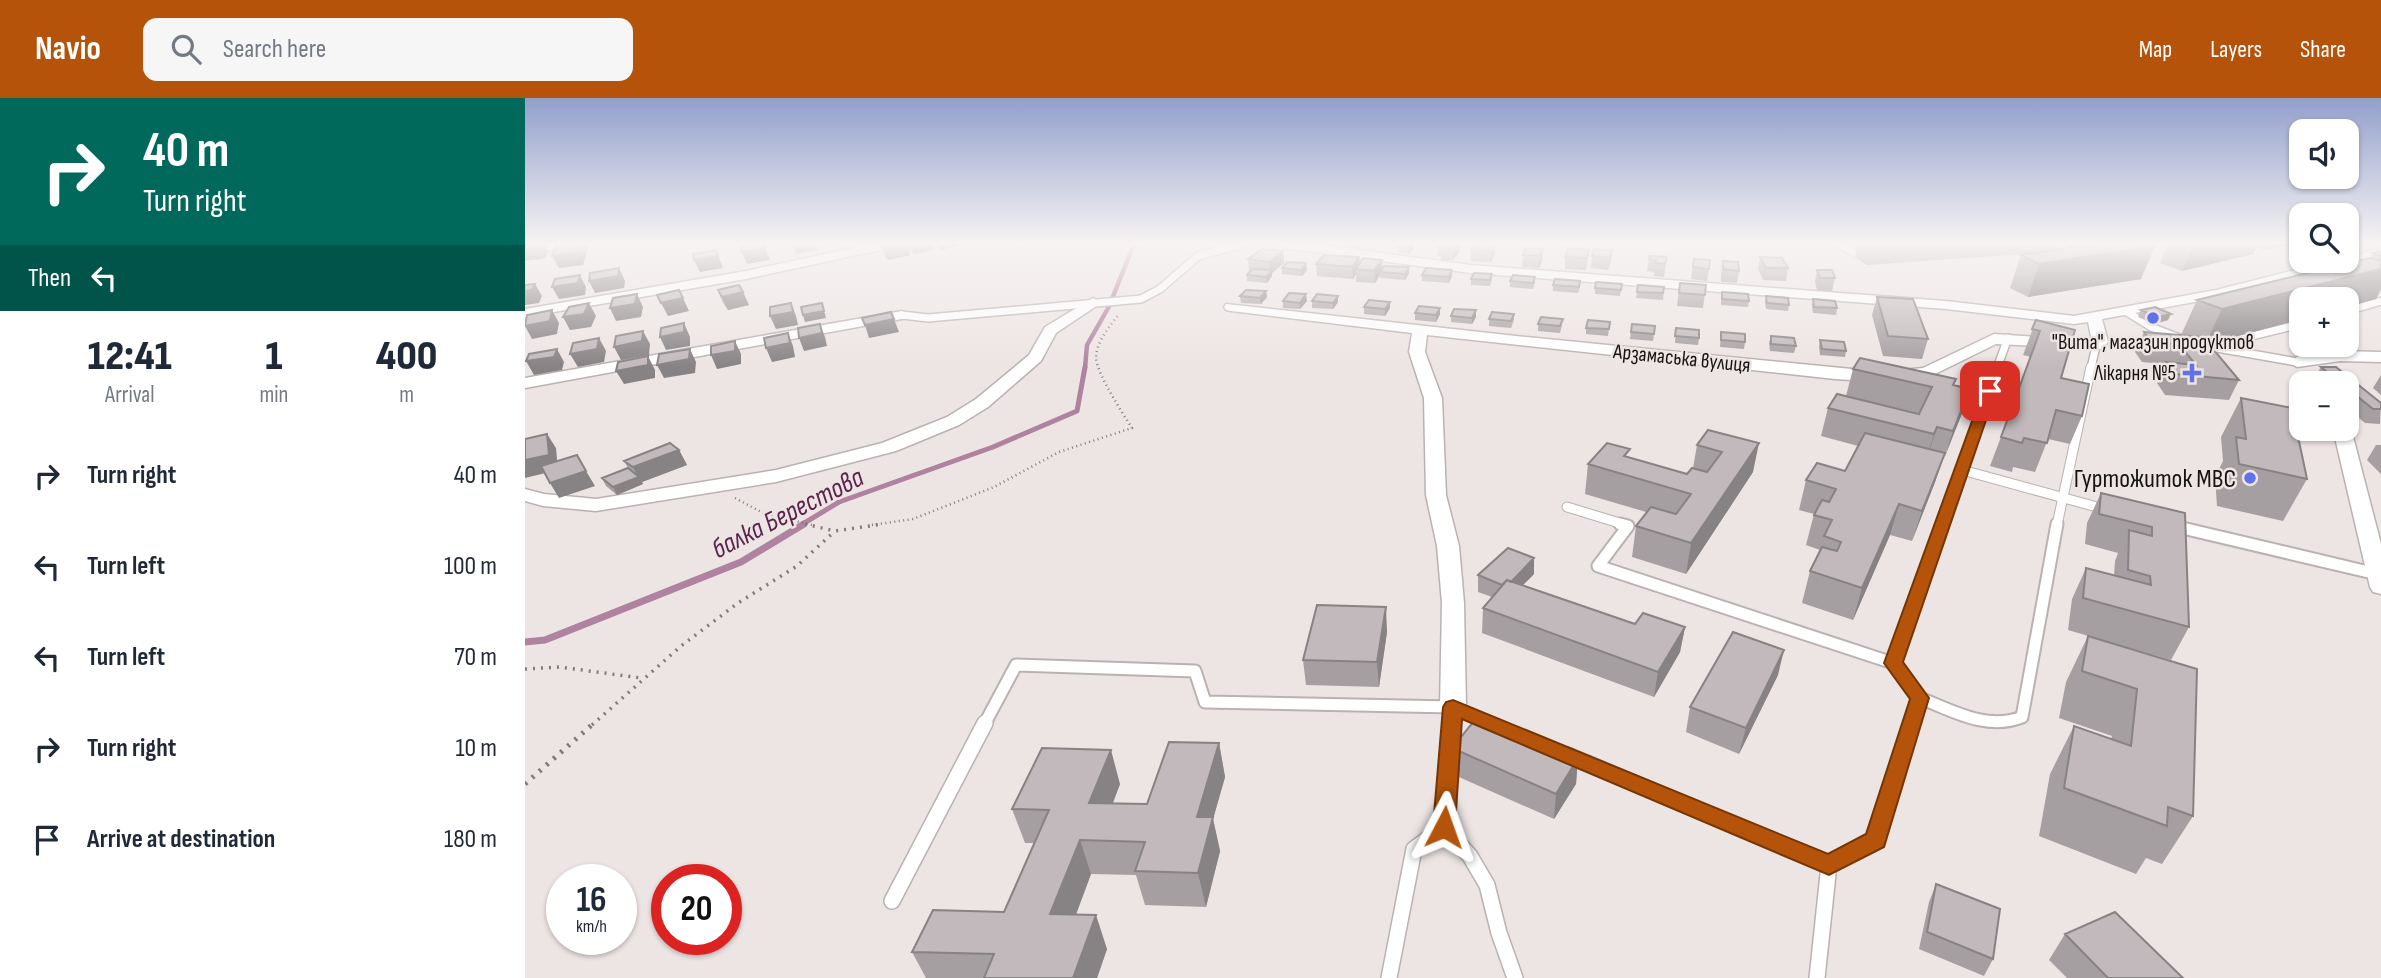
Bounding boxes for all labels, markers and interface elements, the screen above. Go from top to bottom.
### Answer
search box [143,18,633,81]
text: Navio [35,29,101,69]
icon: search [167,30,205,68]
text: Search here [223,34,326,65]
text: Map [2139,35,2172,64]
text: Layers [2210,35,2262,64]
text: Share [2300,35,2346,64]
map controls [2289,119,2359,441]
button: sound [2289,119,2359,189]
text: 40 m [143,122,229,181]
icon: right [28,126,119,217]
text: Turn right [143,182,247,221]
button: search [2289,203,2359,273]
icon: left [85,259,123,297]
text: Then [28,263,71,294]
button: + [2289,287,2359,357]
marker: "Вита", магазин продуктов [2145,310,2161,326]
place label: "Вита", магазин продуктов [2052,330,2254,355]
text: 12:41 [88,331,172,382]
text: 1 [265,331,282,382]
text: 400 [376,331,437,382]
street label: Арзамаська вулиця [1611,339,1752,378]
pin [1960,361,2020,421]
place label: Лікарня №5 [2093,361,2176,386]
marker: Лікарня №5 [2182,363,2202,383]
button: − [2289,371,2359,441]
icon: arrive [1971,372,2009,410]
text: Arrival [105,381,154,409]
text: min [259,381,288,409]
text: m [399,381,414,409]
icon: right [28,457,66,495]
text: Turn right [87,460,176,491]
text: 40 m [454,460,497,491]
water label: балка Берестова [706,461,870,566]
place label: Гуртожиток МВС [2074,464,2236,495]
marker: Гуртожиток МВС [2242,470,2258,486]
icon: left [28,548,66,586]
text: Turn left [87,551,165,582]
text: 100 m [444,551,497,582]
icon: left [28,639,66,677]
text: Turn left [87,642,165,673]
text: 70 m [454,642,497,673]
icon: right [28,730,66,768]
text: Turn right [87,733,176,764]
text: 10 m [455,733,497,764]
position arrow [1407,790,1481,864]
icon: arrive [28,821,66,859]
text: Arrive at destination [87,824,275,855]
text: 180 m [444,824,497,855]
speed limit sign: 20 [651,864,742,955]
text: 16 [576,879,607,922]
text: km/h [576,916,607,937]

